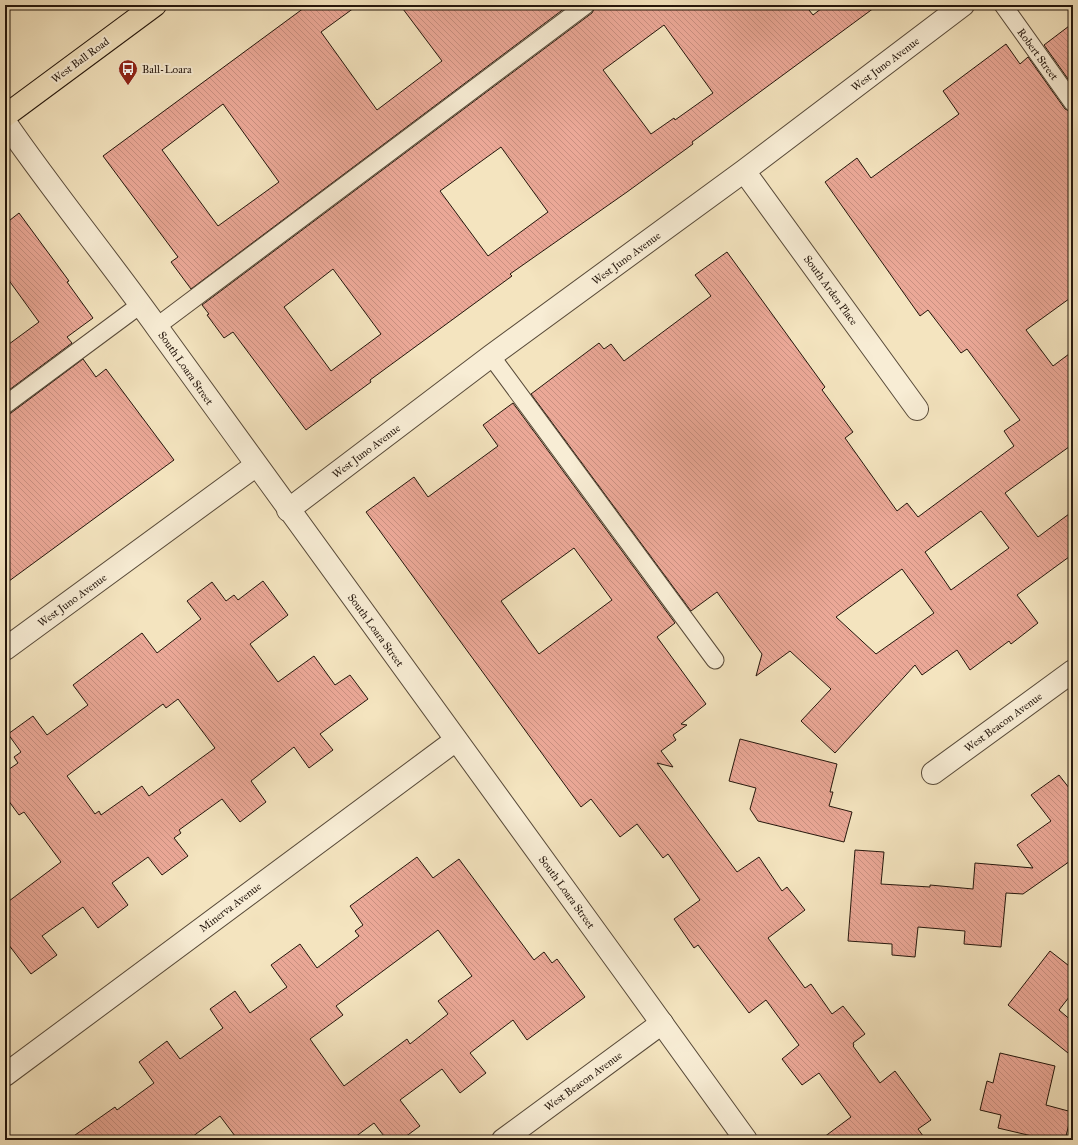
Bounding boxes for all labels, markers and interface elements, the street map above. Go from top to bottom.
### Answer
street label: Robert Street [1014,26,1061,83]
street label: West Juno Avenue [849,34,923,95]
street label: West Ball Road [49,35,112,86]
bus stop icon: Ball-Loara [117,58,139,86]
place label: Ball-Loara [142,63,192,76]
street label: West Juno Avenue [589,229,664,289]
street label: South Arden Place [801,253,861,328]
street label: South Loara Street [155,329,216,408]
street label: West Juno Avenue [330,421,404,482]
street label: West Juno Avenue [35,571,110,631]
street label: South Loara Street [345,591,407,669]
street label: West Beacon Avenue [962,690,1045,755]
street label: South Loara Street [536,853,598,931]
street label: Minerva Avenue [197,880,264,935]
street label: West Beacon Avenue [542,1049,625,1114]

